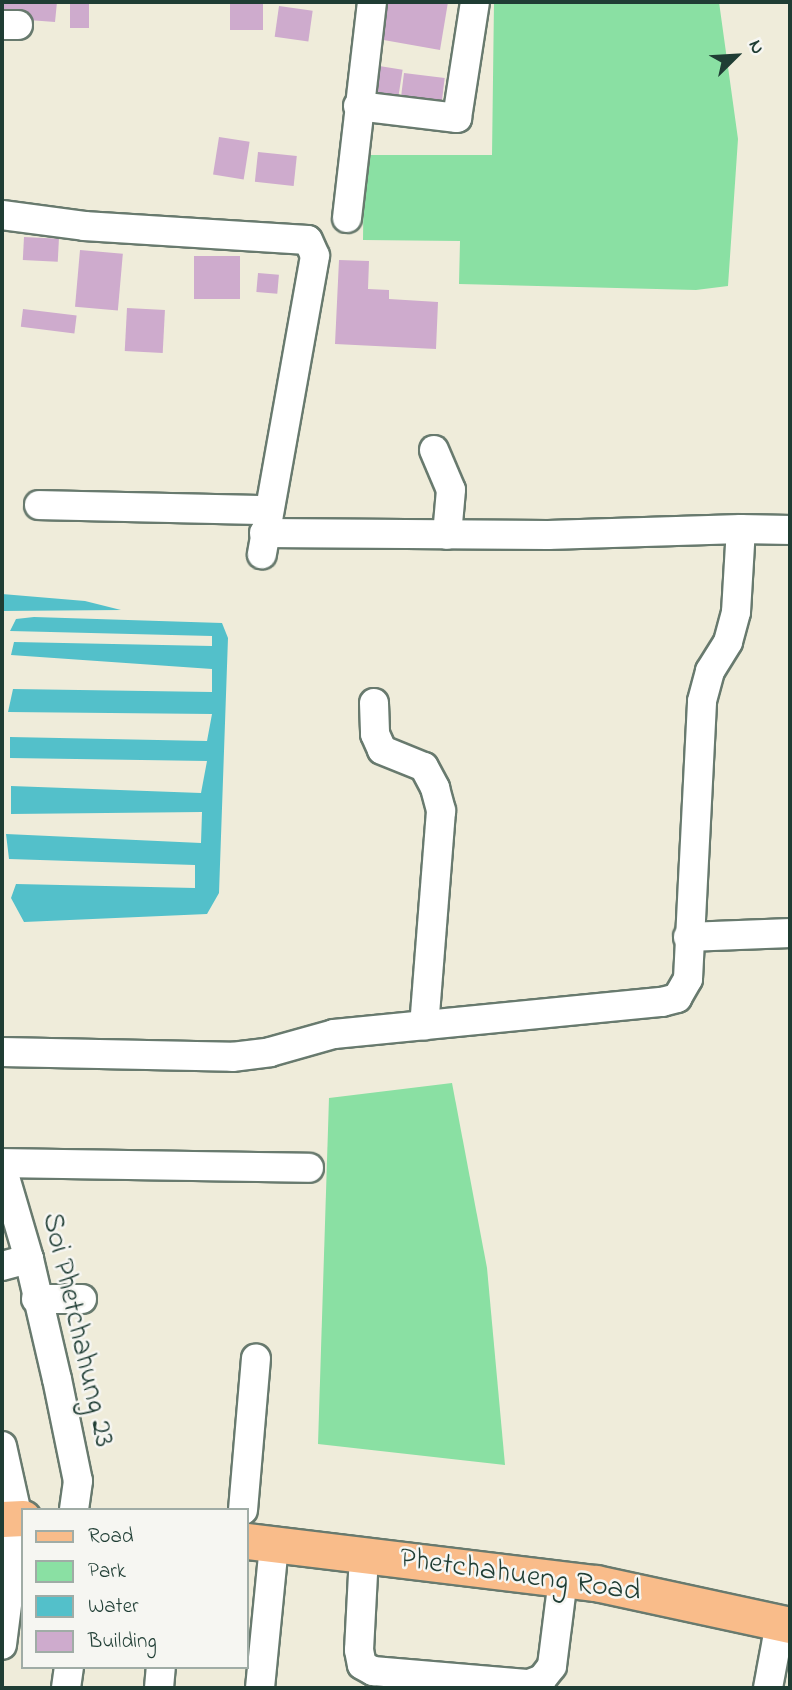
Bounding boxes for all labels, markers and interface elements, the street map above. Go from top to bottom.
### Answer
north arrow [701,21,771,91]
text: N [741,36,771,59]
street label: Soi Phetchahung 23 [33,1209,121,1451]
legend [21,1508,248,1669]
text: Road [88,1522,134,1552]
street label: Phetchahueng Road [397,1541,643,1611]
text: Park [88,1557,126,1587]
text: Water [88,1592,139,1622]
text: Building [88,1627,157,1657]

